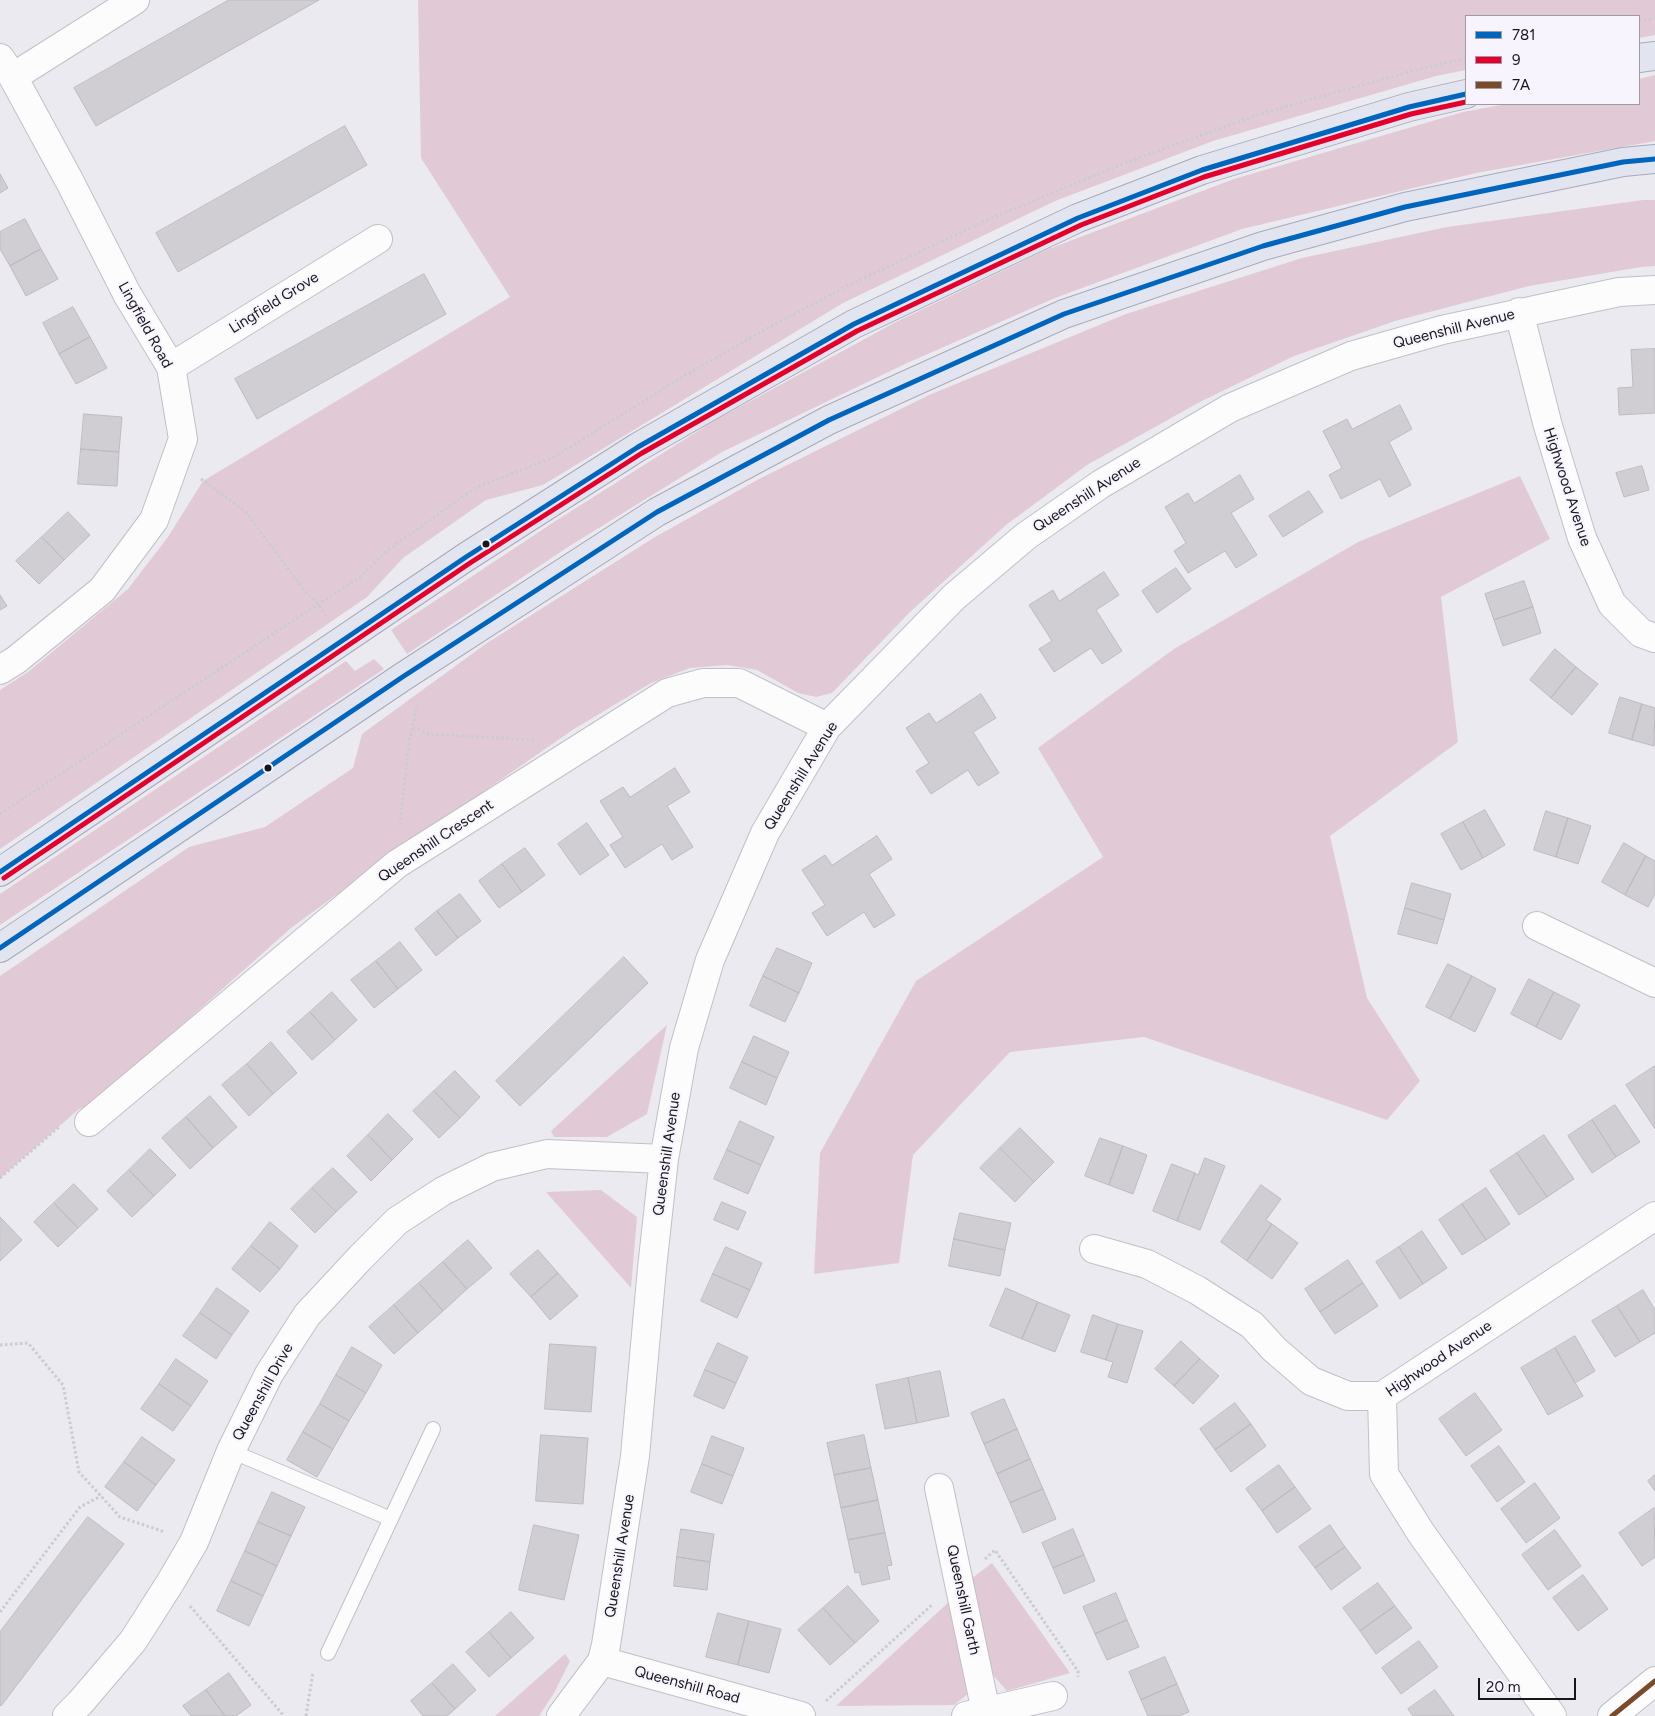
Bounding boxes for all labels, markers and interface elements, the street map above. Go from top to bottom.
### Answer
legend [1465,15,1640,105]
text: 781 [1512,26,1535,44]
text: 9 [1512,51,1521,69]
text: 7A [1512,76,1530,94]
street label: Lingfield Grove [226,268,322,338]
street label: Lingfield Road [114,279,176,371]
street label: Queenshill Avenue [1391,305,1517,353]
street label: Highwood Avenue [1539,425,1595,549]
street label: Queenshill Avenue [1030,453,1144,537]
unlabelled marker [481,539,491,549]
street label: Queenshill Avenue [760,718,842,834]
unlabelled marker [263,763,273,773]
street label: Queenshill Crescent [375,796,497,886]
street label: Queenshill Avenue [649,1091,685,1217]
street label: Highwood Avenue [1383,1317,1495,1401]
street label: Queenshill Drive [229,1340,297,1444]
street label: Queenshill Avenue [601,1493,639,1619]
street label: Queenshill Garth [943,1543,983,1657]
street label: Queenshill Road [632,1662,742,1708]
scale bar [1480,1668,1578,1700]
text: 20 m [1486,1678,1520,1696]

